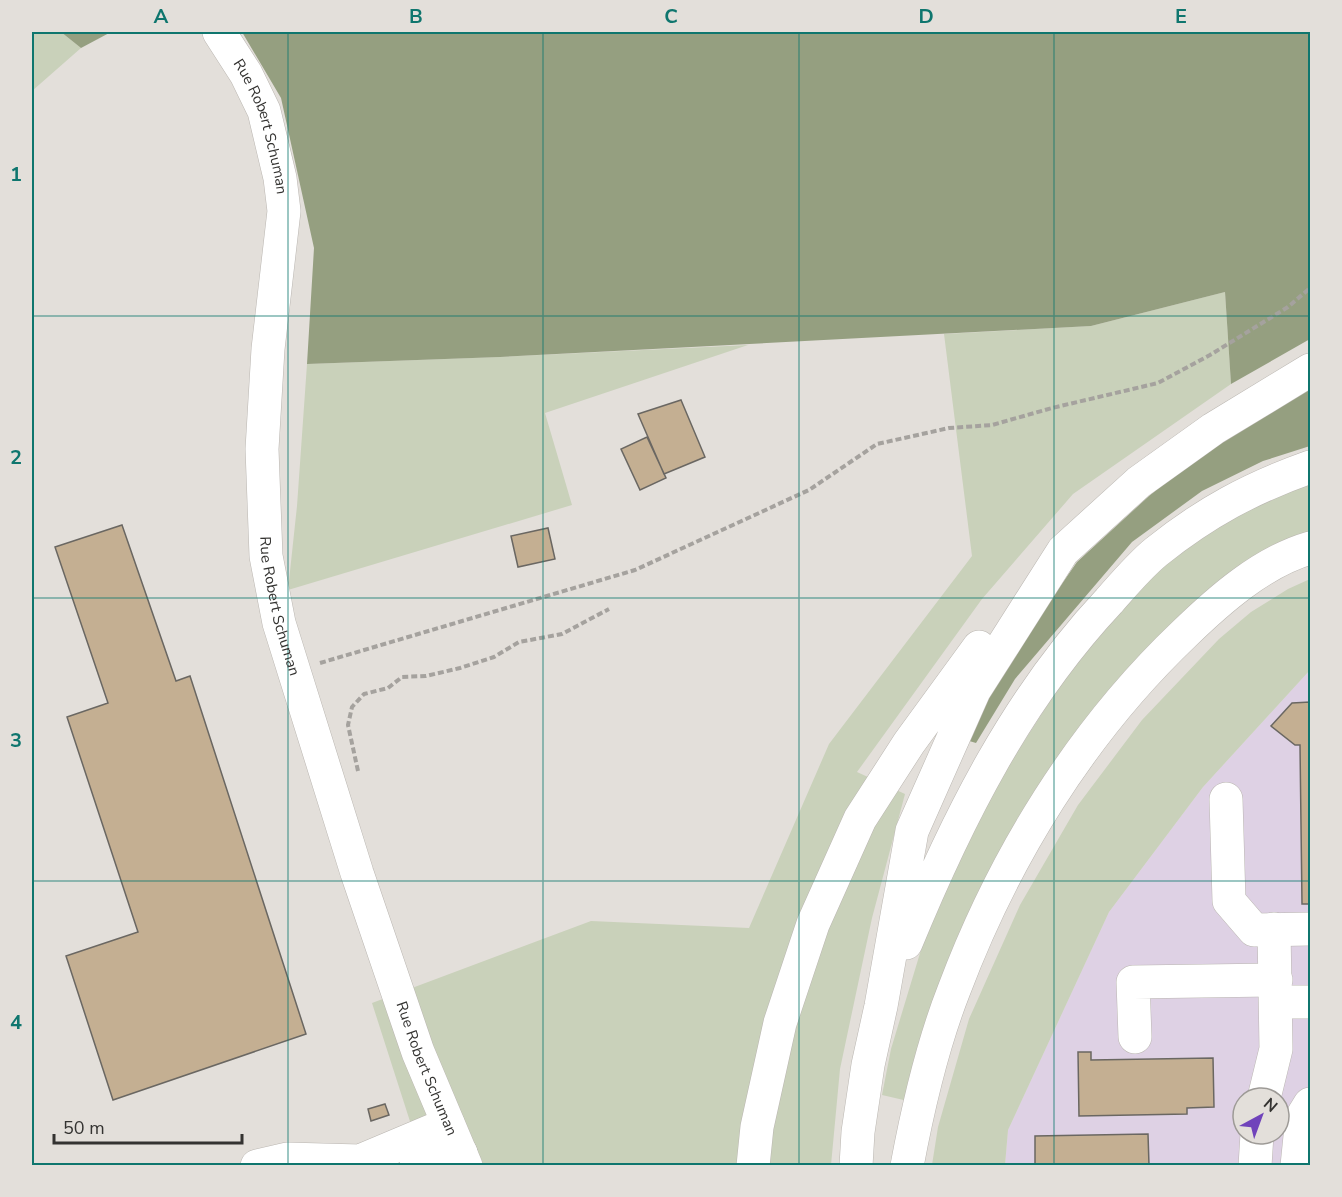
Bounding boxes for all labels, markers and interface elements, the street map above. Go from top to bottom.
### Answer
text: A [154,3,169,30]
text: B [409,3,423,30]
text: C [664,3,678,30]
text: D [918,3,934,30]
text: E [1175,3,1187,30]
street label: Rue Robert Schuman [229,55,292,195]
text: 1 [10,161,22,188]
text: 2 [10,444,22,471]
street label: Rue Robert Schuman [255,536,305,678]
text: 3 [10,727,22,754]
street label: Rue Robert Schuman [391,999,462,1139]
text: 4 [10,1009,22,1036]
north arrow [1231,1086,1291,1146]
text: N [1258,1093,1282,1118]
scale bar [54,1107,242,1145]
text: 50 m [63,1116,105,1140]

